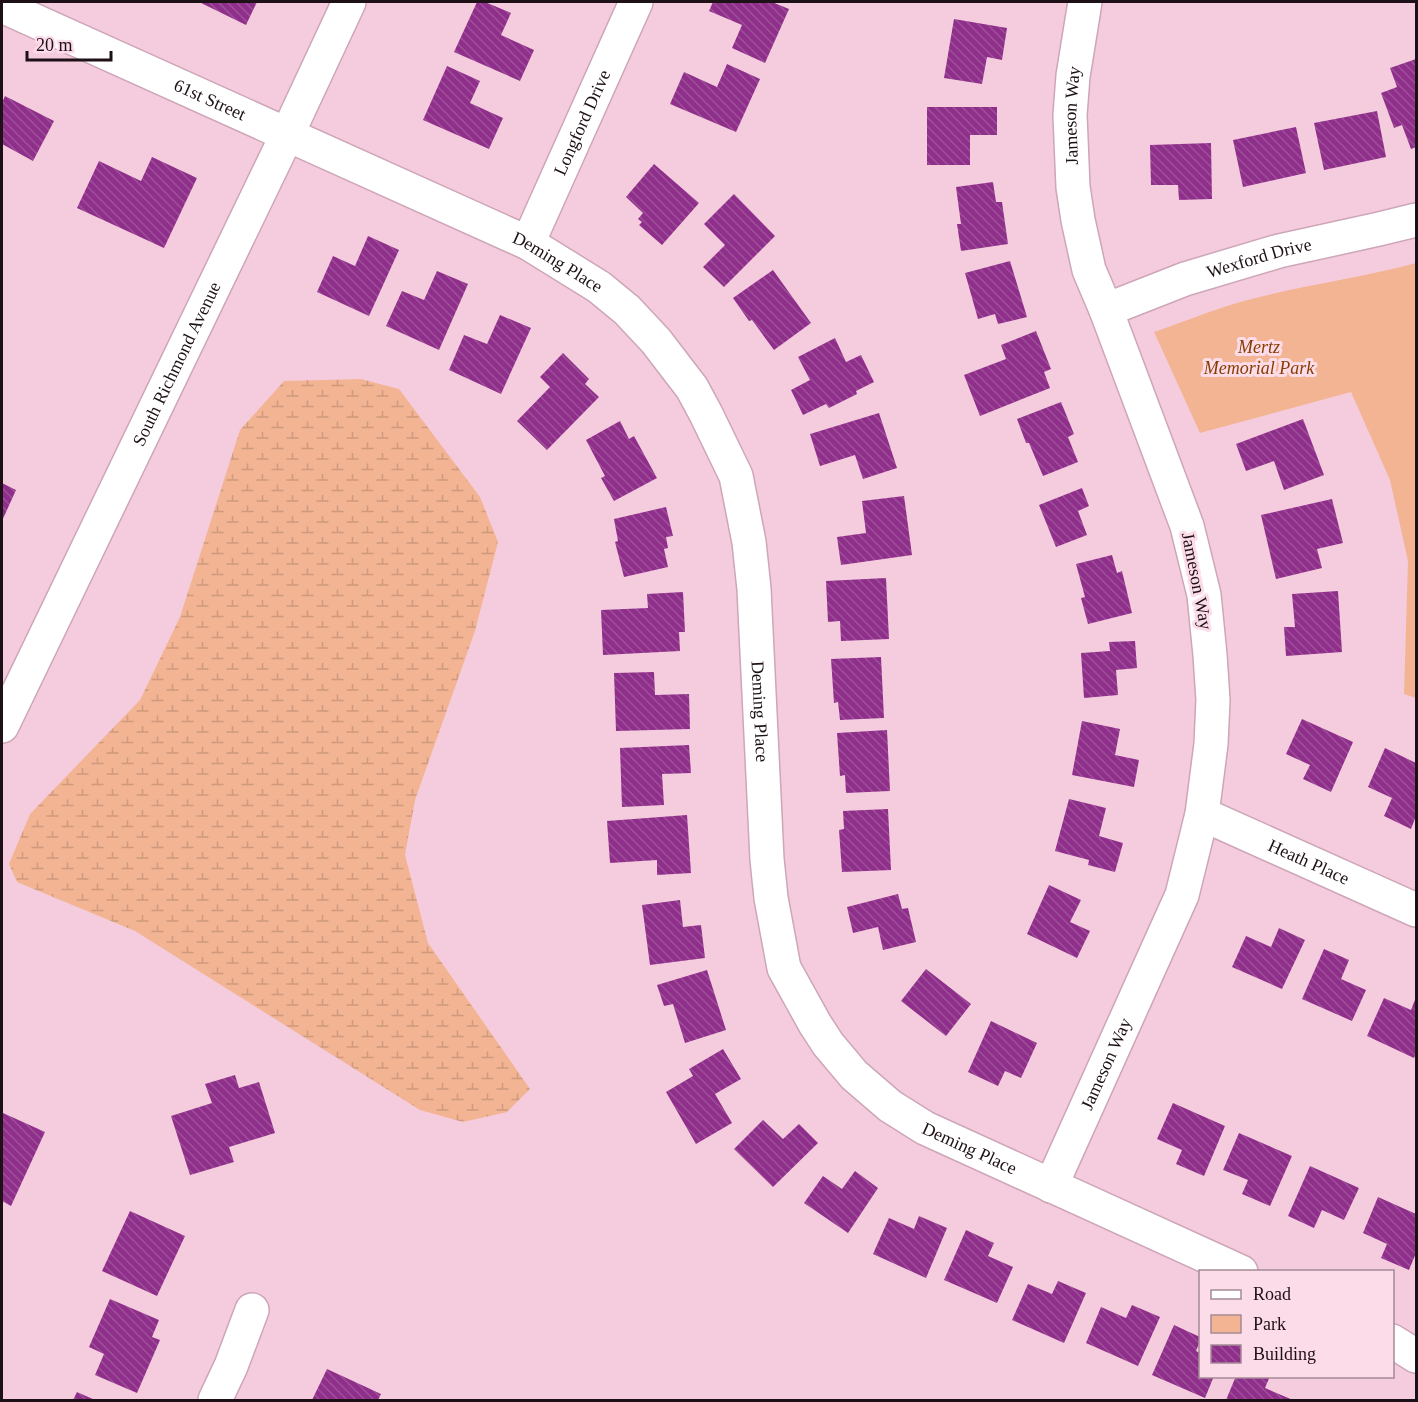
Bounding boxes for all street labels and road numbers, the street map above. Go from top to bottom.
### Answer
street label: Jameson Way [1060,65,1084,165]
street label: Longford Drive [550,67,614,178]
street label: 61st Street [171,75,249,125]
street label: Deming Place [510,227,606,297]
street label: Wexford Drive [1204,234,1313,282]
street label: South Richmond Avenue [129,279,225,449]
street label: Jameson Way [1178,531,1216,631]
street label: Deming Place [747,660,772,763]
street label: Heath Place [1265,835,1352,889]
street label: Jameson Way [1077,1015,1135,1113]
street label: Deming Place [919,1118,1020,1178]

